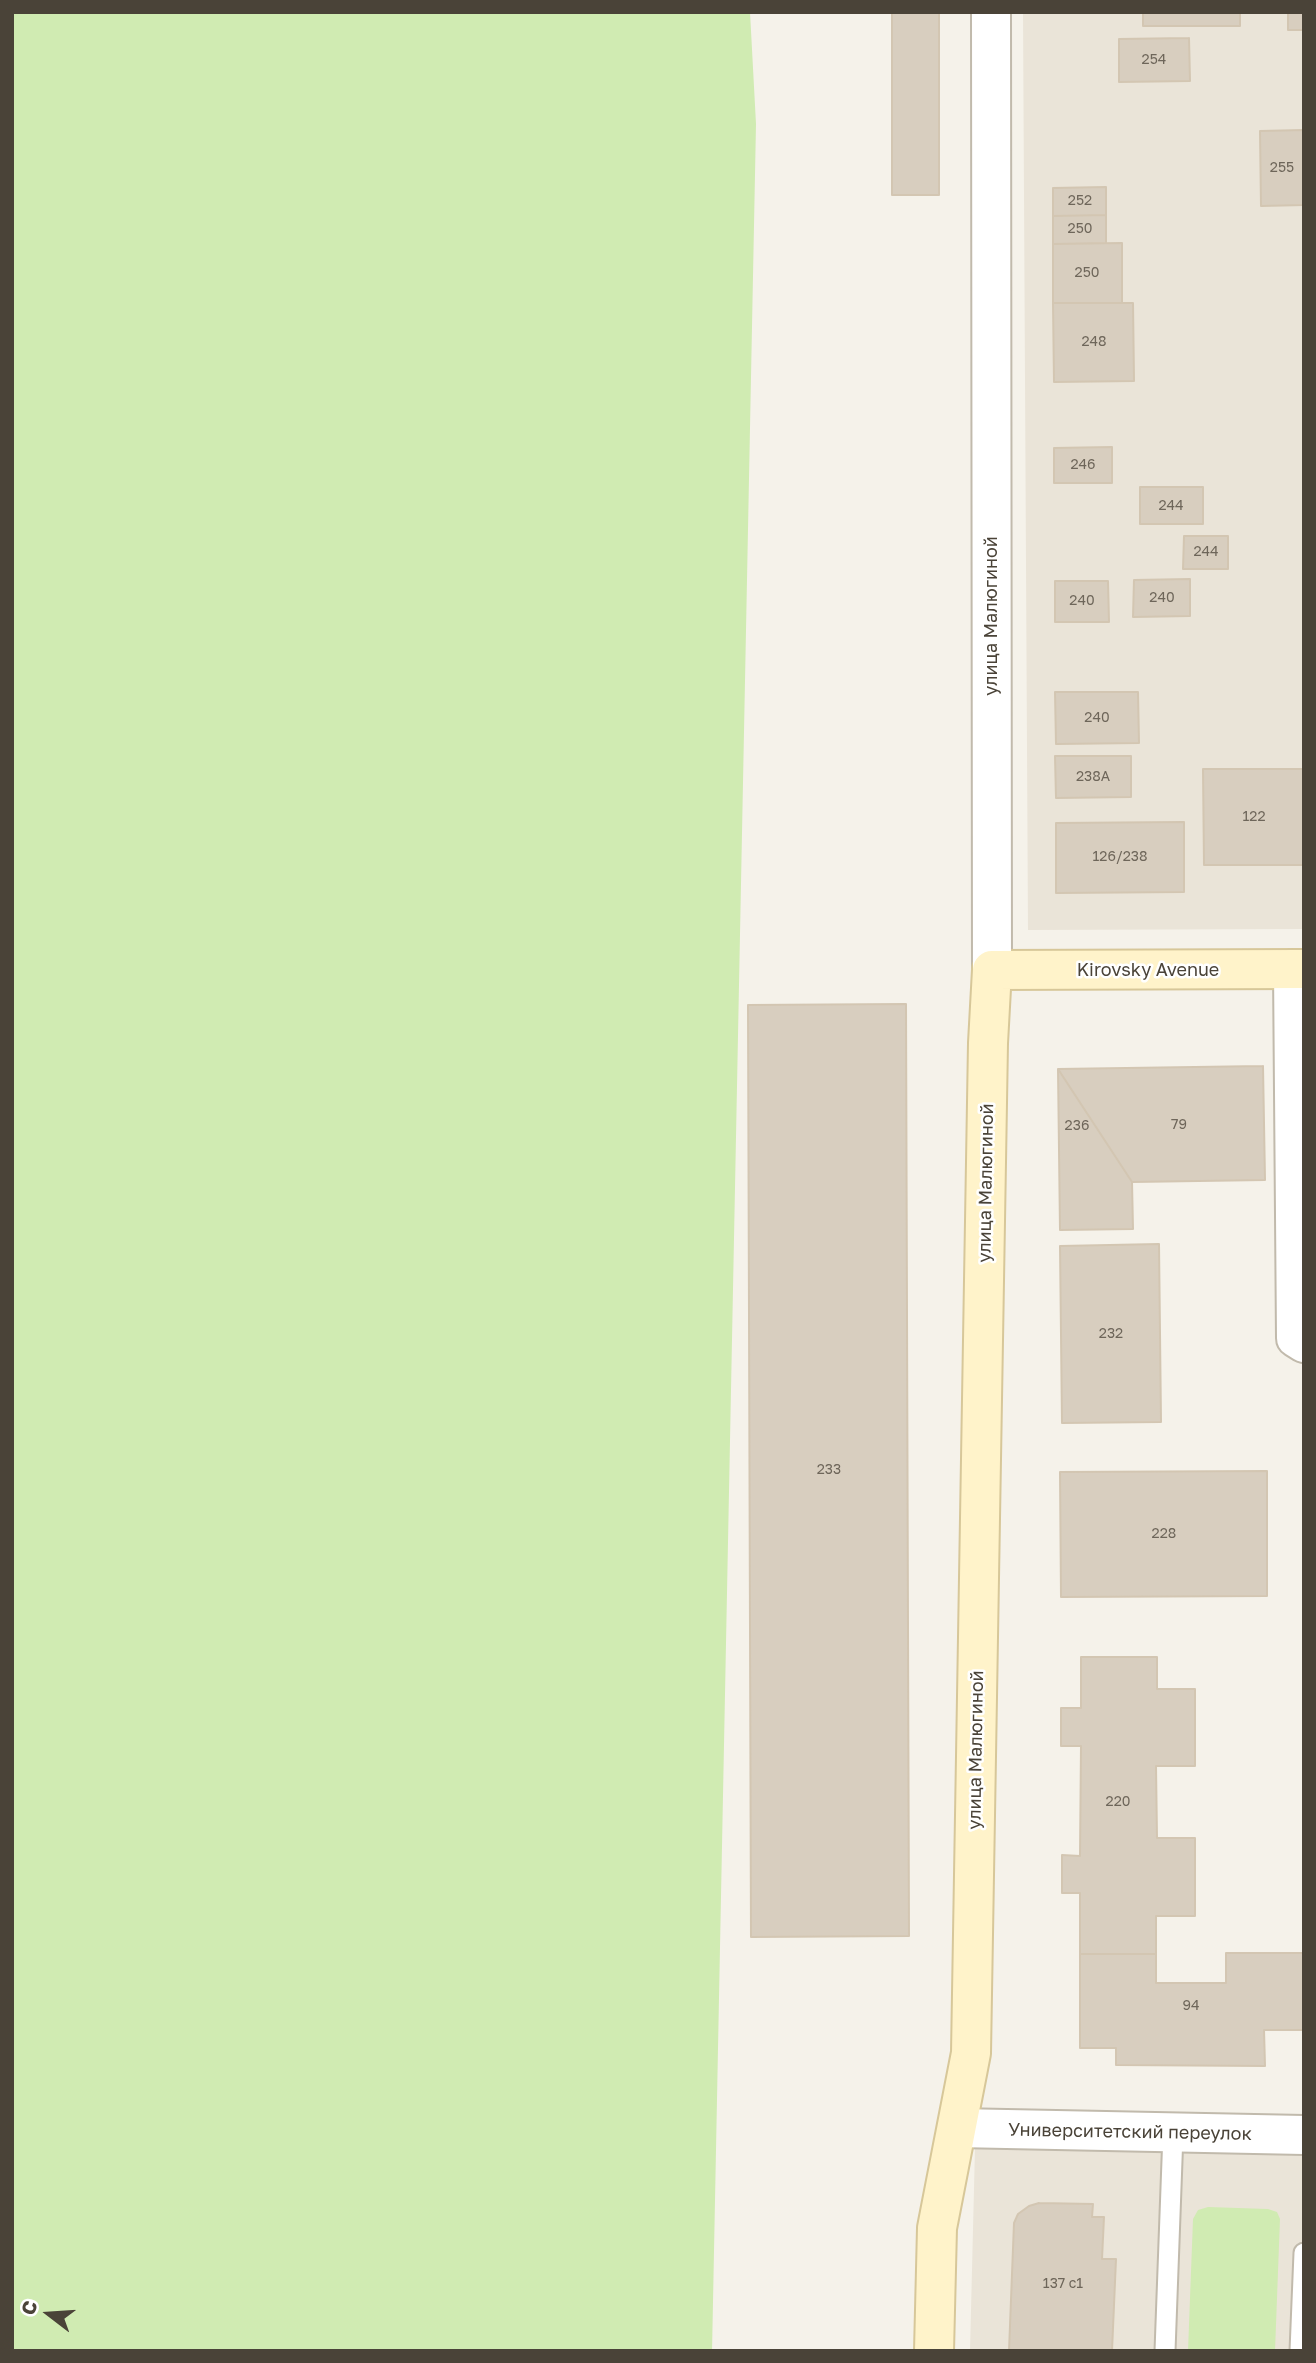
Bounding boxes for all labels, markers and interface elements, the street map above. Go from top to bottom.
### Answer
house number: 254 [1142,52,1166,68]
house number: 255 [1270,160,1294,176]
house number: 252 [1068,193,1092,209]
house number: 250 [1068,221,1092,237]
house number: 250 [1075,265,1099,281]
house number: 248 [1081,334,1107,350]
house number: 246 [1070,457,1096,473]
house number: 244 [1158,498,1184,514]
street label: улица Малюгиной [980,536,1002,696]
house number: 244 [1193,544,1219,560]
house number: 240 [1149,590,1175,606]
house number: 240 [1069,593,1095,609]
house number: 240 [1084,710,1110,726]
house number: 238А [1076,769,1110,785]
house number: 122 [1242,809,1266,825]
house number: 126/238 [1093,849,1147,865]
street label: Kirovsky Avenue [1077,959,1219,981]
street label: улица Малюгиной [974,1103,998,1263]
house number: 79 [1171,1117,1187,1133]
house number: 236 [1065,1118,1089,1134]
house number: 232 [1099,1326,1123,1342]
house number: 233 [817,1462,841,1478]
house number: 228 [1152,1526,1176,1542]
street label: улица Малюгиной [964,1670,988,1830]
house number: 220 [1106,1794,1130,1810]
house number: 94 [1182,1998,1200,2014]
street label: Университетский переулок [1008,2119,1252,2145]
house number: 137 с1 [1043,2276,1083,2292]
north arrow [14,2279,84,2349]
text: С [15,2298,41,2318]

